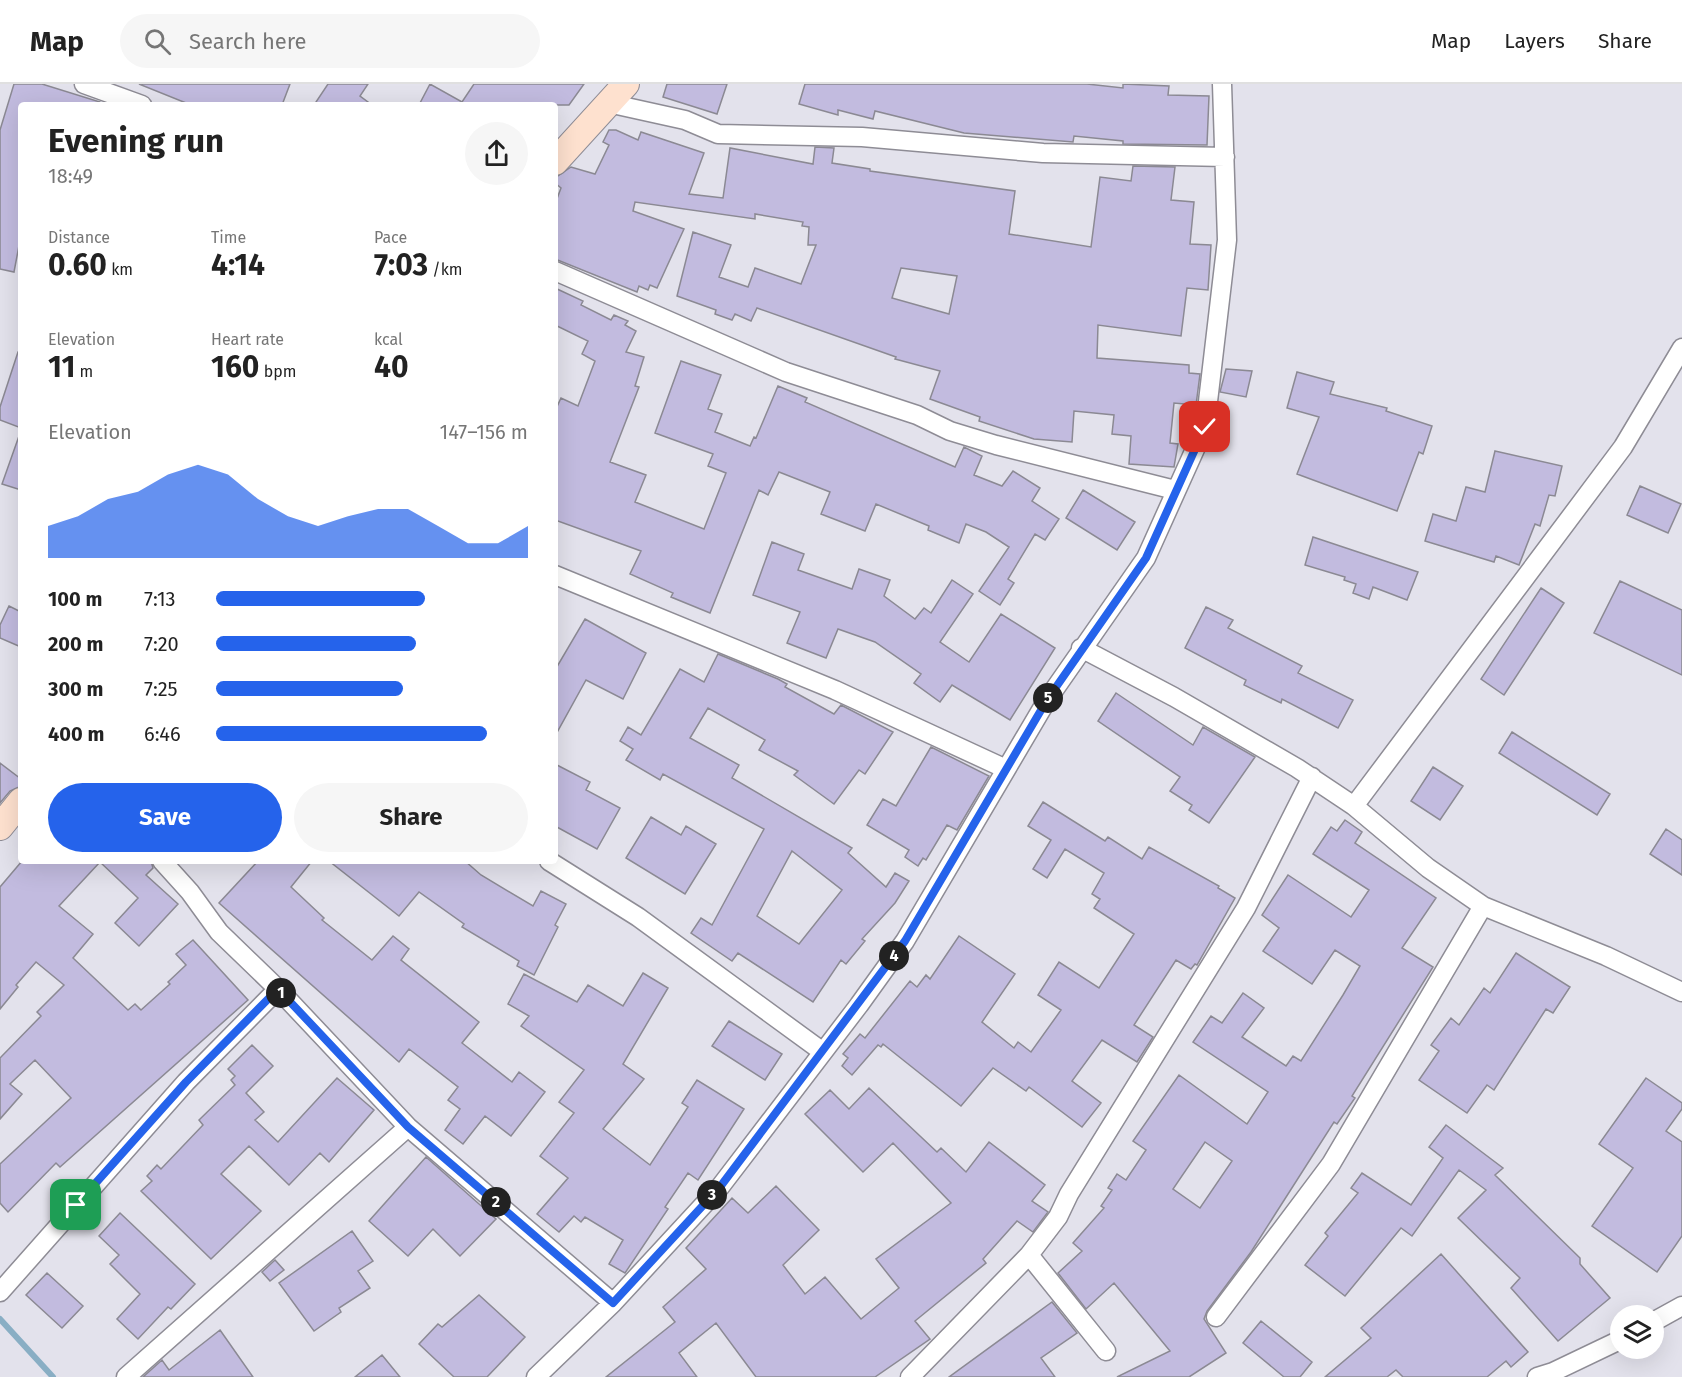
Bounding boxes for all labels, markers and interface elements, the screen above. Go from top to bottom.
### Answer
search box [120,14,540,68]
text: Map [30,25,84,58]
icon: search [141,25,174,58]
text: Search here [189,28,307,55]
text: Map [1431,28,1471,54]
text: Layers [1504,28,1565,54]
text: Share [1598,28,1652,54]
text: Evening run [48,121,224,161]
button: share [465,122,528,185]
text: 18:49 [48,164,93,188]
text: Distance [48,228,110,247]
text: Time [211,228,246,247]
text: Pace [374,228,407,247]
text: 0.60 [48,247,107,283]
text: 4:14 [211,247,265,283]
text: 7:03 [374,247,428,283]
text: km [107,260,133,279]
text: /km [428,260,463,279]
text: Elevation [48,330,115,349]
text: Heart rate [211,330,284,349]
text: kcal [374,330,403,349]
text: 11 [48,349,75,385]
text: 160 [211,349,259,385]
text: 40 [374,349,409,385]
text: m [75,362,93,381]
text: bpm [259,362,296,381]
pin [1179,401,1230,452]
icon: check [1188,410,1221,443]
text: Elevation [48,420,132,444]
text: 147–156 m [440,420,528,444]
text: 100 m [48,587,102,611]
text: 7:13 [144,587,176,611]
text: 200 m [48,632,103,656]
text: 7:20 [144,632,179,656]
text: 300 m [48,677,103,701]
text: 7:25 [144,677,178,701]
pin: 5 [1033,683,1063,713]
text: 5 [1044,688,1052,707]
text: 400 m [48,722,104,746]
text: 6:46 [144,722,181,746]
button: Save [48,783,282,852]
button: Share [294,783,528,852]
pin: 4 [879,941,909,971]
text: 4 [889,946,899,965]
pin: 1 [266,978,296,1008]
text: 1 [277,983,285,1002]
pin [50,1179,101,1230]
pin: 3 [697,1180,727,1210]
text: 3 [708,1185,716,1204]
pin: 2 [481,1187,511,1217]
icon: arrive [59,1188,92,1221]
text: 2 [492,1192,500,1211]
map controls [1610,1305,1664,1359]
button: layers [1610,1305,1664,1359]

